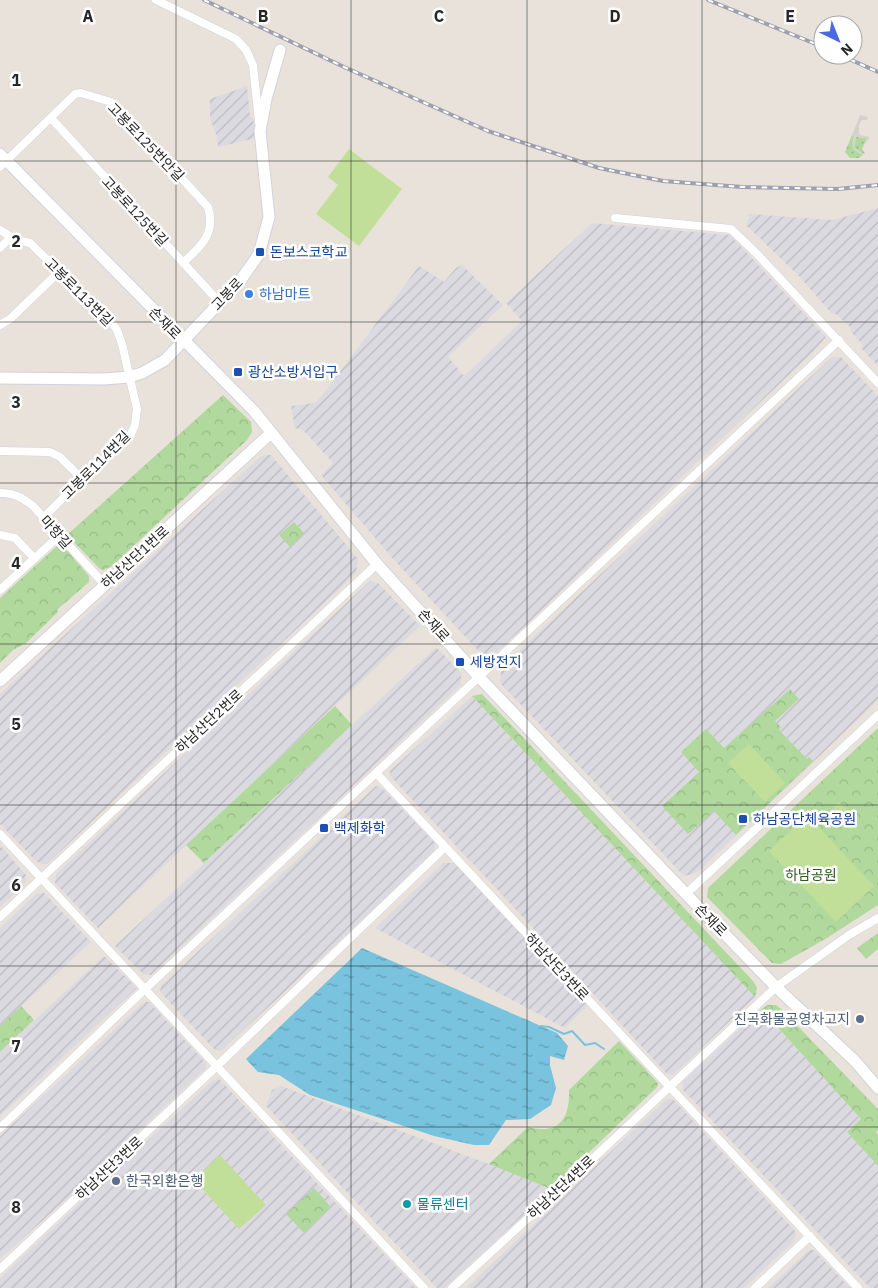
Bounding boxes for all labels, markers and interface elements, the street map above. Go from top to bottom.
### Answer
text: A [83,6,94,26]
text: B [258,6,269,26]
text: C [434,6,444,26]
text: D [609,6,621,26]
text: E [785,6,795,26]
north arrow [813,15,863,65]
text: N [837,39,857,60]
text: 1 [11,70,21,90]
street label: 고봉로125번안길 [104,99,188,185]
street label: 고봉로125번길 [98,172,172,250]
text: 2 [11,231,21,251]
place label: 돈보스코학교 [270,243,347,261]
marker: 돈보스코학교 [254,246,266,258]
street label: 고봉로113번길 [41,254,117,330]
street label: 고봉로 [207,274,247,314]
place label: 하남마트 [259,285,311,303]
marker: 하남마트 [243,288,255,300]
street label: 손재로 [145,303,185,343]
place label: 광산소방서입구 [248,363,338,381]
marker: 광산소방서입구 [232,366,244,378]
text: 3 [11,392,21,412]
street label: 고봉로114번길 [58,427,134,503]
street label: 마항길 [36,512,76,552]
street label: 하남산단1번로 [97,522,173,592]
text: 4 [11,553,21,573]
street label: 손재로 [414,605,454,645]
place label: 세방전지 [470,653,522,671]
marker: 세방전지 [454,656,466,668]
street label: 하남산단2번로 [172,685,247,757]
text: 5 [11,714,21,734]
place label: 하남공단체육공원 [753,810,856,828]
marker: 하남공단체육공원 [737,813,749,825]
place label: 백제화학 [334,819,386,837]
marker: 백제화학 [318,822,330,834]
park label: 하남공원 [785,866,837,884]
text: 6 [11,875,21,895]
street label: 손재로 [691,900,731,940]
street label: 하남산단3번로 [521,930,593,1005]
place label: 진곡화물공영차고지 [734,1010,850,1028]
marker: 진곡화물공영차고지 [854,1013,866,1025]
text: 7 [11,1036,21,1056]
street label: 하남산단3번로 [72,1132,147,1204]
street label: 하남산단4번로 [524,1151,599,1223]
place label: 한국외환은행 [126,1172,203,1190]
marker: 한국외환은행 [110,1175,122,1187]
place label: 물류센터 [417,1195,469,1213]
text: 8 [11,1197,21,1217]
marker: 물류센터 [401,1198,413,1210]

